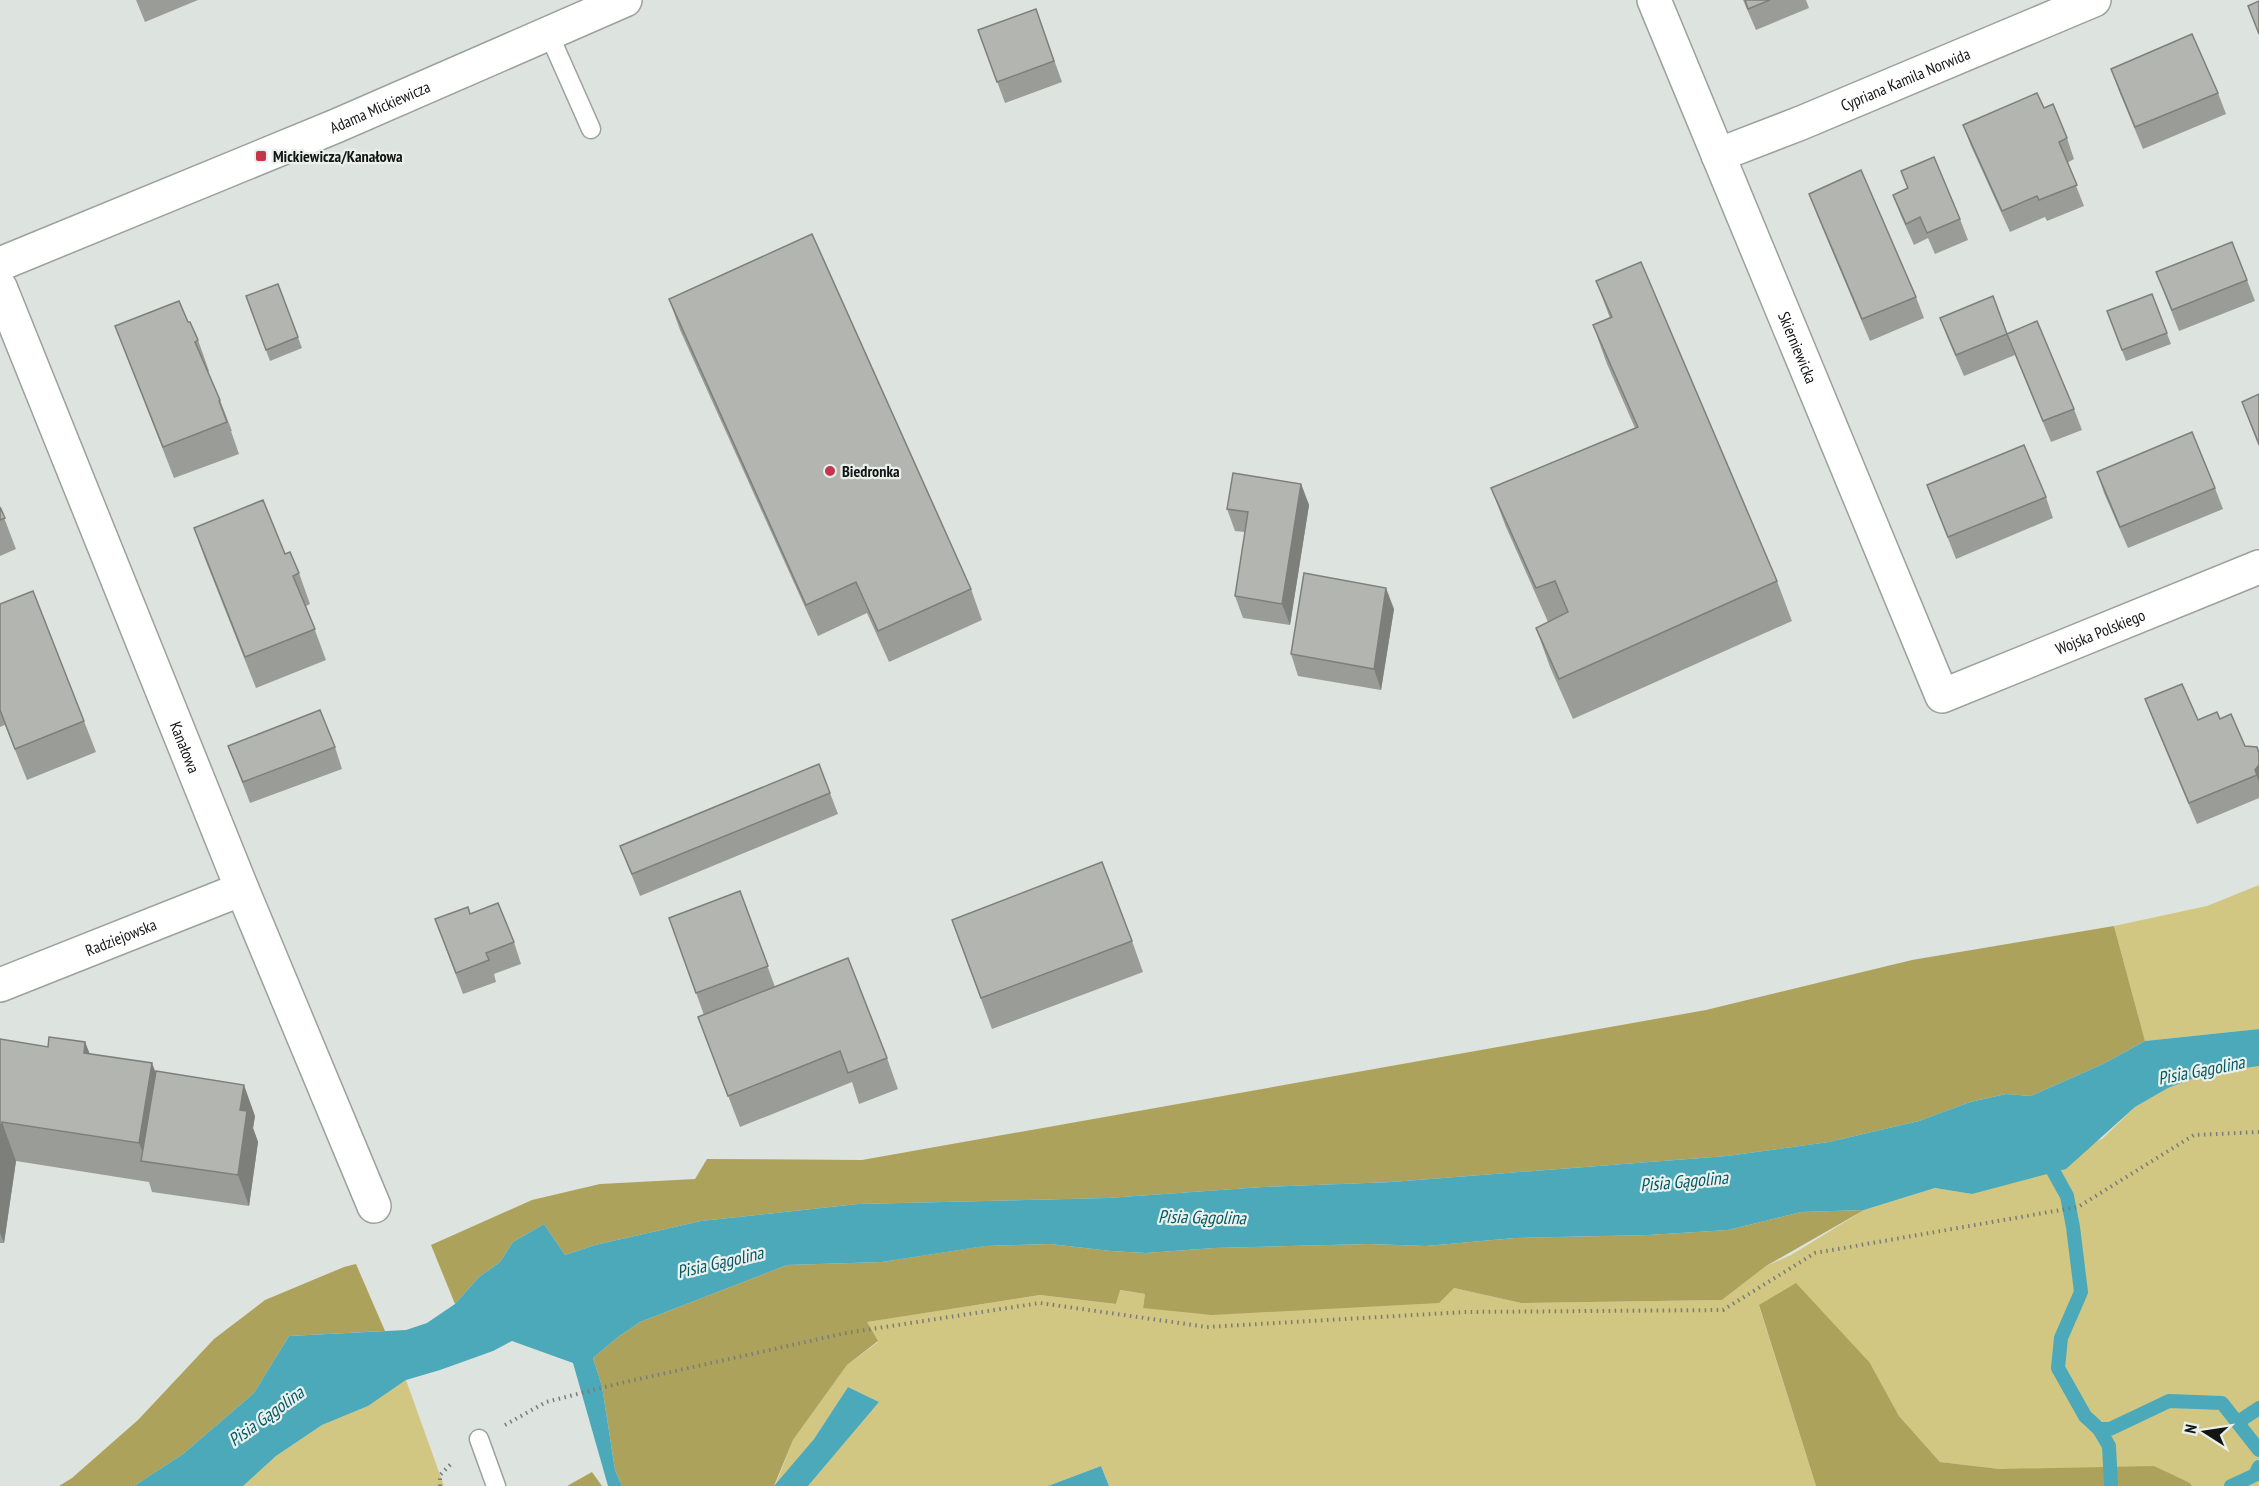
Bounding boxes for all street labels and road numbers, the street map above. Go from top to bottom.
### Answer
street label: Cypriana Kamila Norwida [1838,43,1973,115]
street label: Adama Mickiewicza [327,76,433,137]
street label: Skierniewicka [1774,309,1822,386]
street label: Wojska Polskiego [2052,604,2148,659]
street label: Kanałowa [166,719,204,776]
street label: Radziejowska [82,914,159,960]

